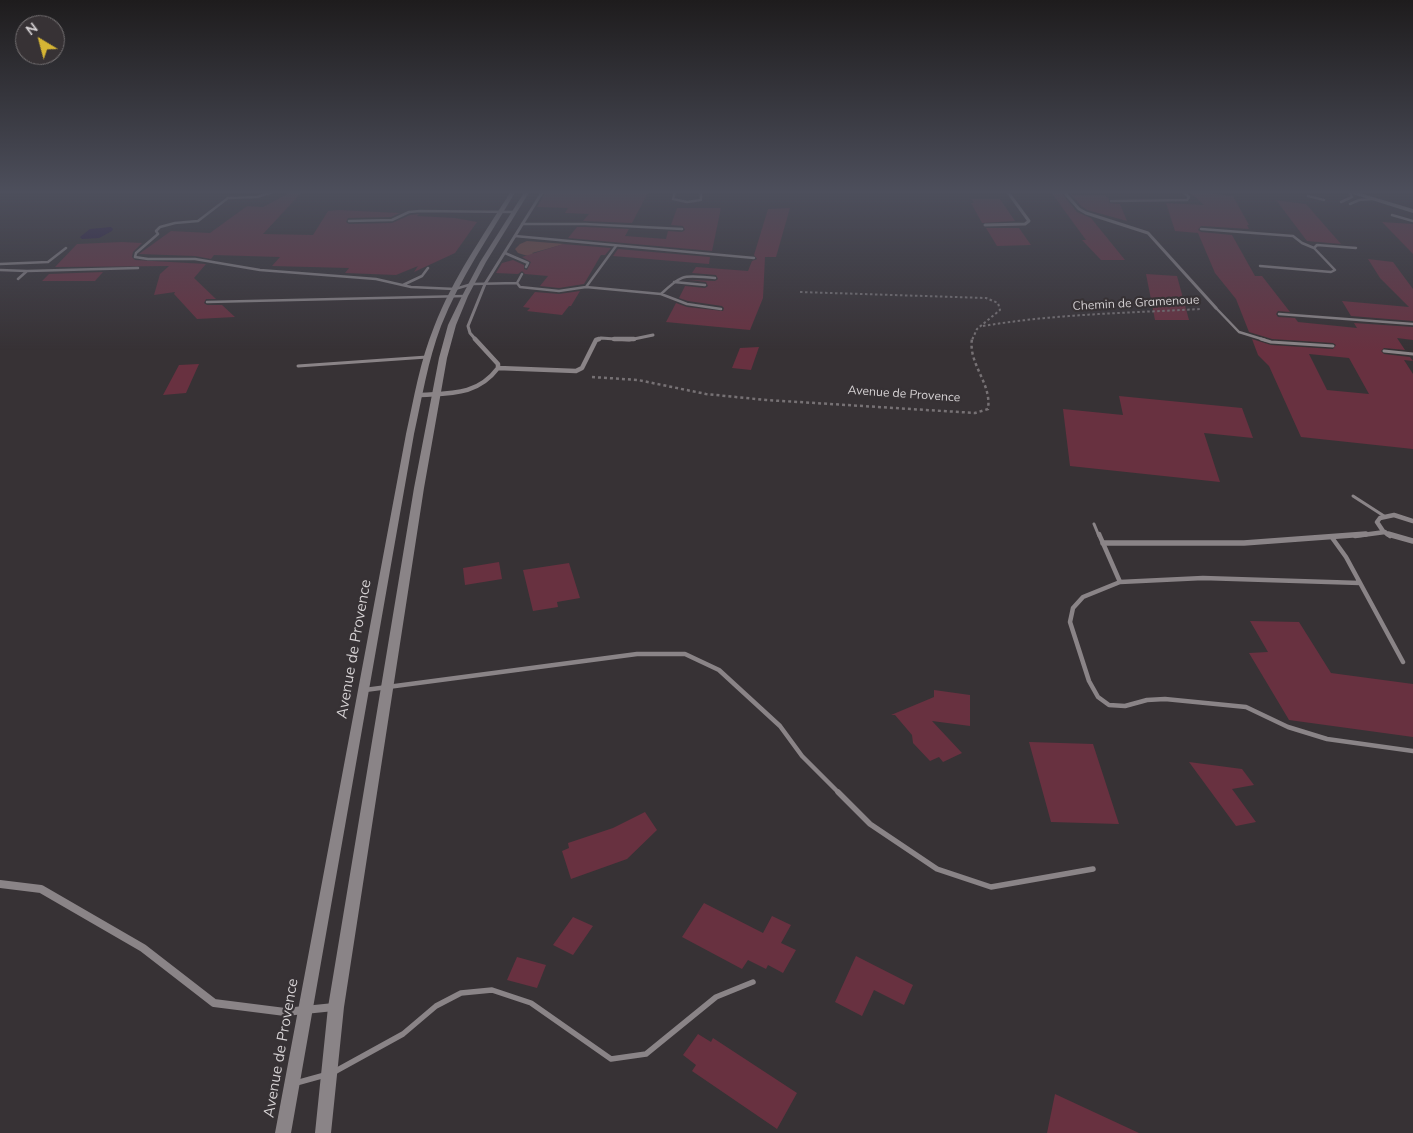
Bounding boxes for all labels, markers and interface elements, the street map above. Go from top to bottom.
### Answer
north arrow [15,15,65,65]
text: N [22,18,41,39]
street label: Chemin de Gramenoue [1072,292,1200,314]
street label: Avenue de Provence [847,383,961,405]
street label: Avenue de Provence [333,578,375,720]
street label: Avenue de Provence [260,977,302,1119]

